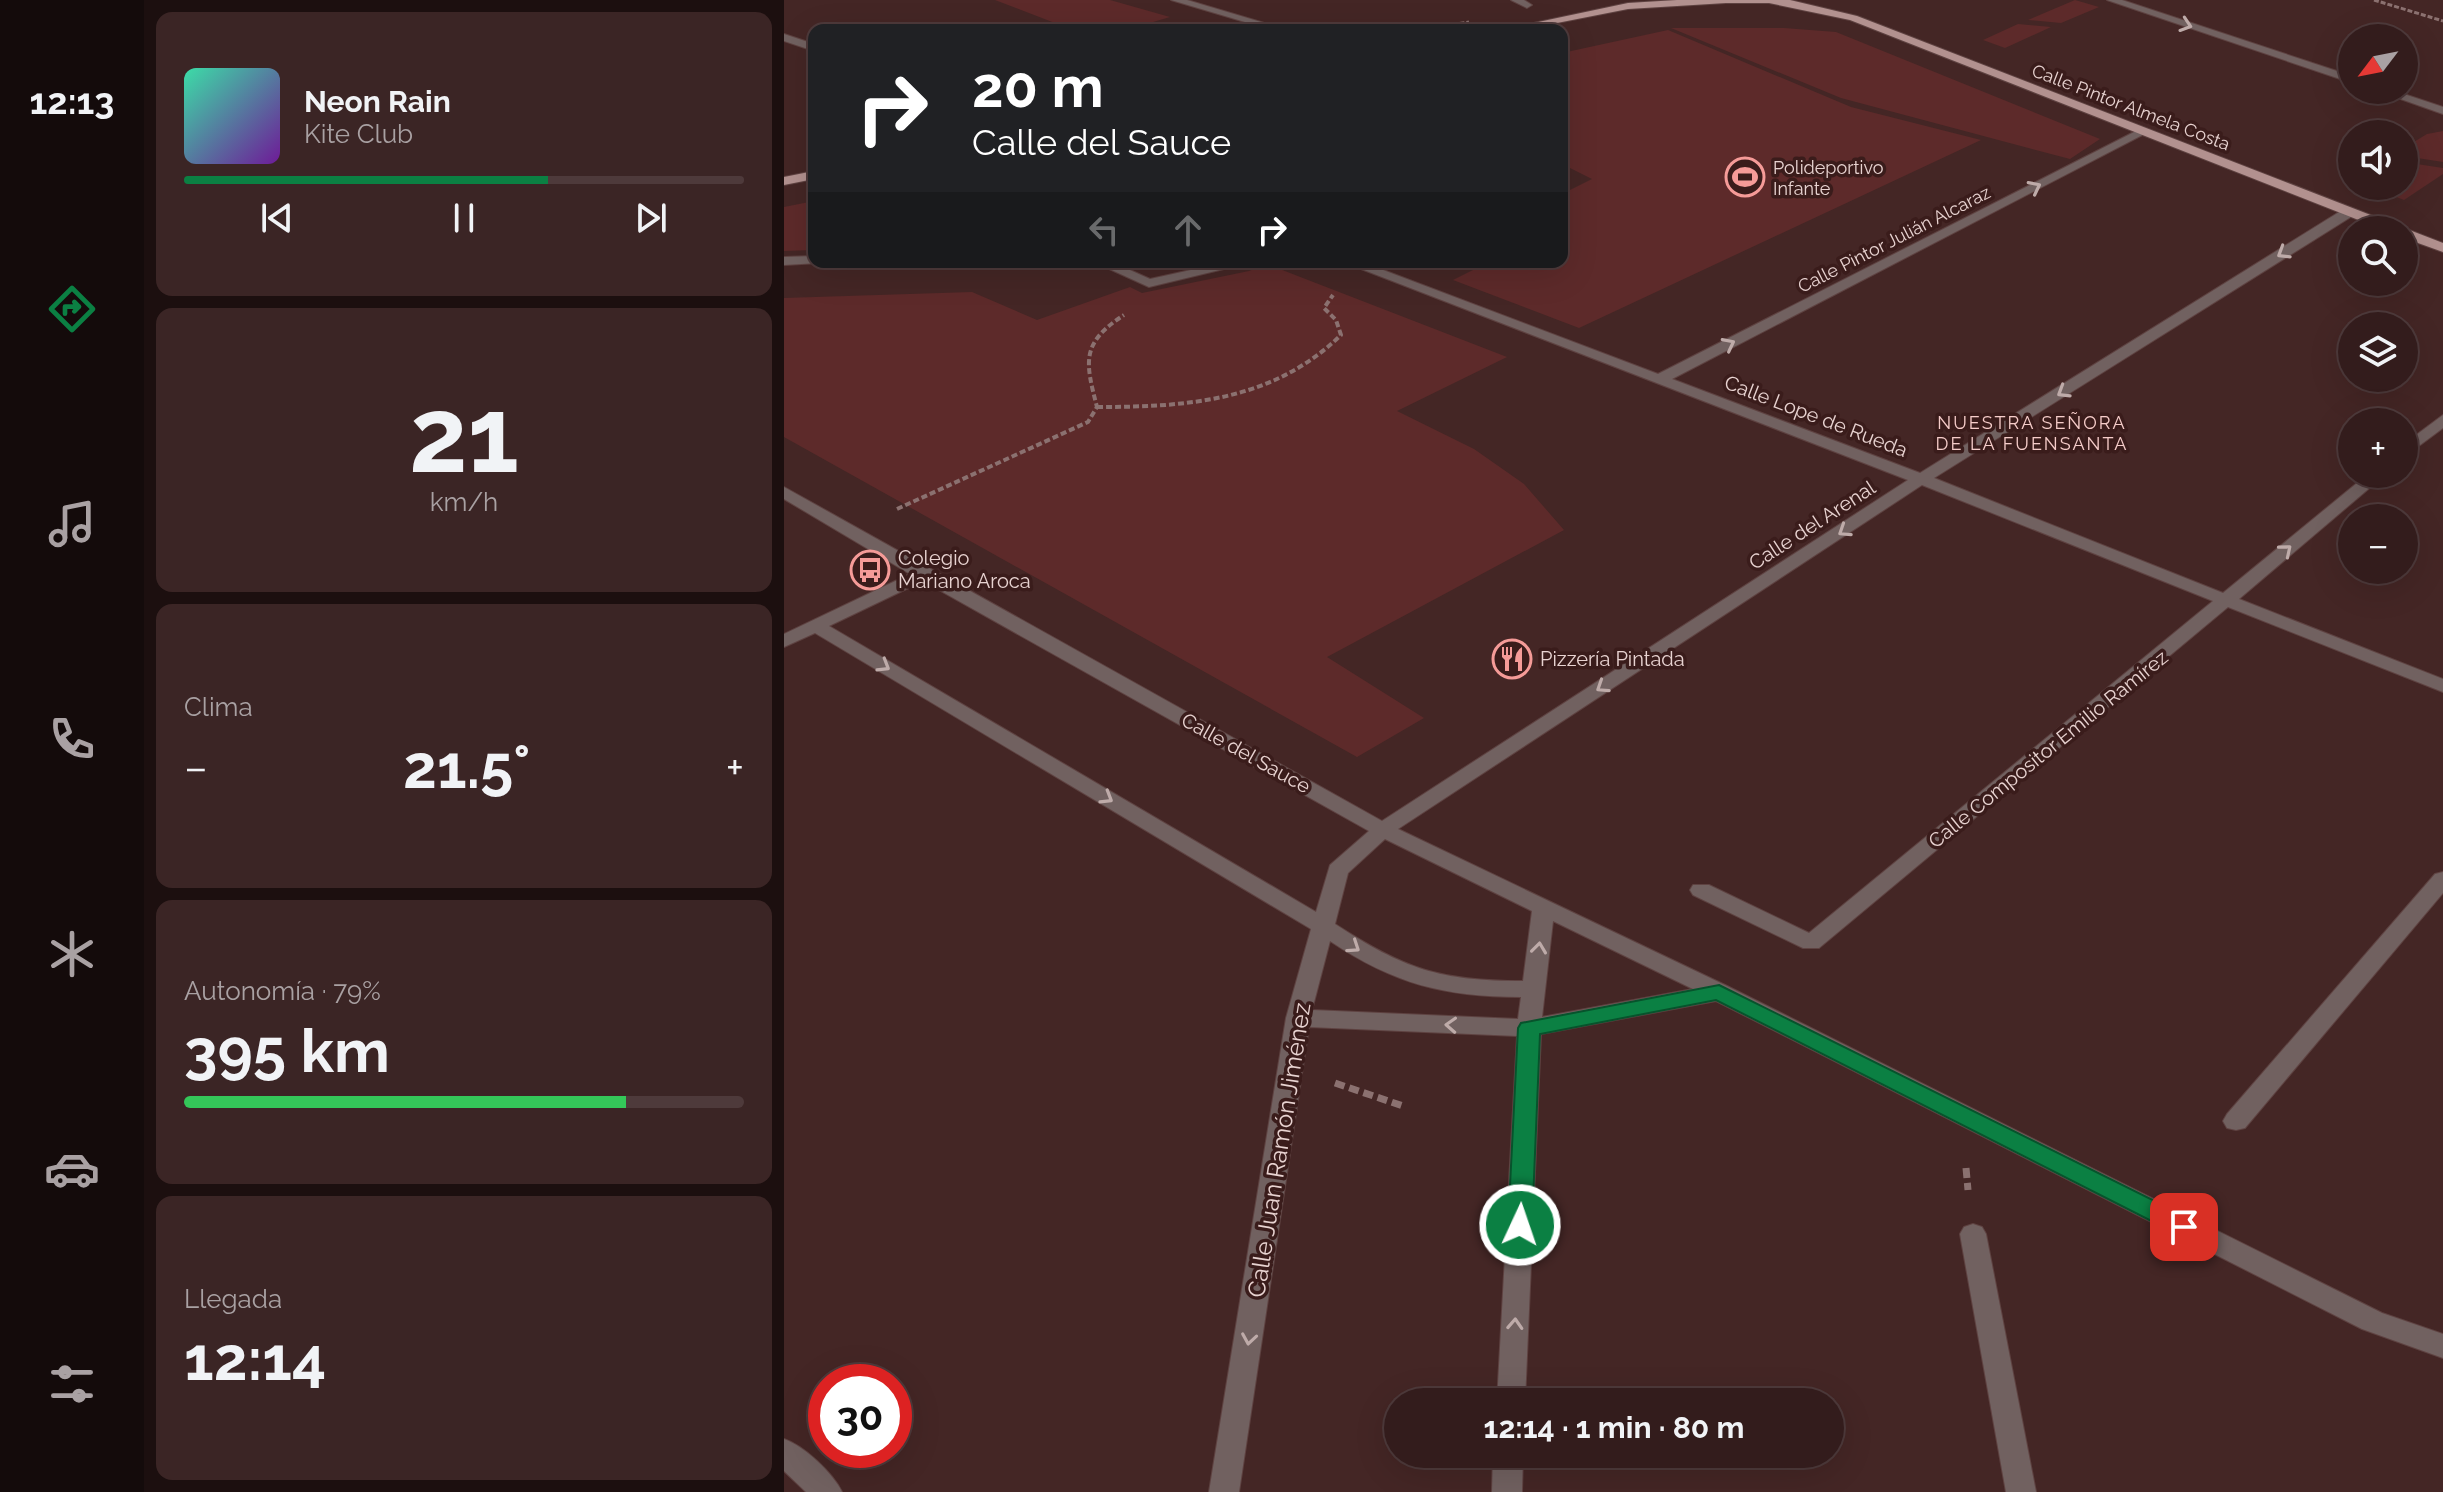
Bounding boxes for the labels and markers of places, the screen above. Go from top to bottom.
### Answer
sports icon: Polideportivo Infante [1724,156,1766,198]
place label: Polideportivo Infante [1773,157,1884,199]
place label: Colegio Mariano Aroca [898,546,1031,593]
bus stop icon: Colegio Mariano Aroca [849,549,891,591]
restaurant icon: Pizzería Pintada [1491,638,1533,680]
place label: Pizzería Pintada [1540,647,1685,671]
pin [2150,1193,2218,1261]

